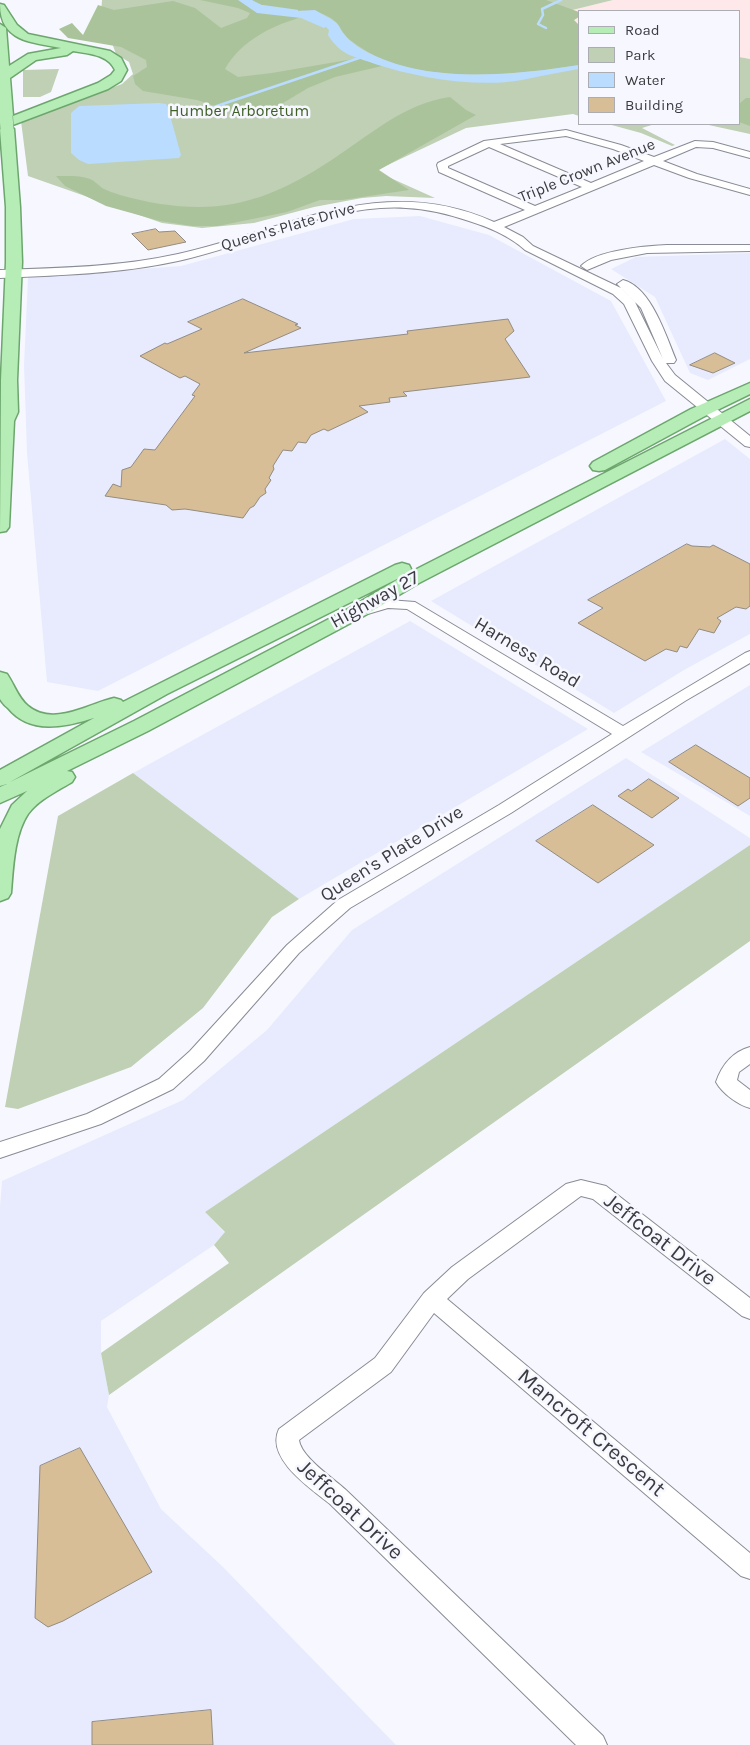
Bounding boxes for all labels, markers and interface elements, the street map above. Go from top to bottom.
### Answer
legend [578,10,740,125]
text: Road [625,21,660,39]
text: Park [625,46,655,64]
text: Water [625,71,665,89]
text: Building [625,96,683,114]
park label: Humber Arboretum [169,101,309,121]
street label: Triple Crown Avenue [516,135,658,207]
street label: Queen's Plate Drive [219,199,357,255]
street label: Highway 27 [327,566,423,634]
street label: Harness Road [470,612,584,694]
street label: Queen's Plate Drive [316,801,468,907]
street label: Jeffcoat Drive [599,1188,721,1292]
street label: Mancroft Crescent [512,1363,670,1503]
street label: Jeffcoat Drive [292,1454,408,1566]

